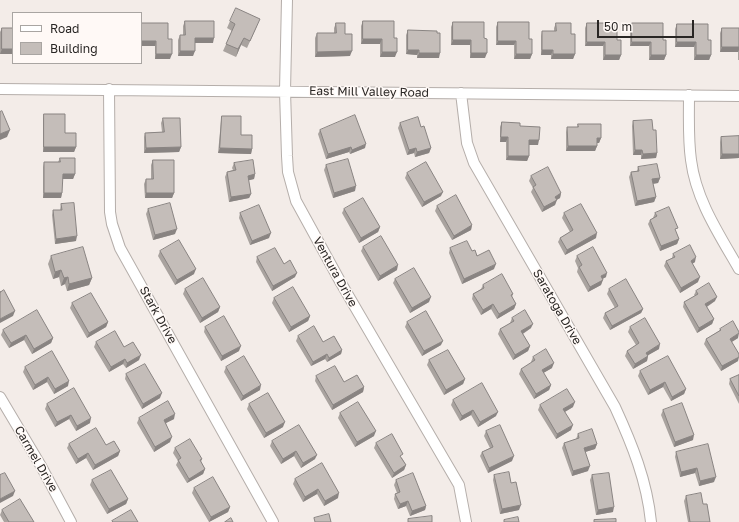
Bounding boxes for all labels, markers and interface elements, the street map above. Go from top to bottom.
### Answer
legend [12,12,142,64]
scale bar [599,12,696,38]
text: 50 m [604,19,632,34]
text: Road [50,21,79,36]
text: Building [50,41,98,56]
street label: East Mill Valley Road [309,84,429,100]
street label: Ventura Drive [310,235,360,309]
street label: Saratoga Drive [530,267,584,347]
street label: Stark Drive [136,284,180,346]
street label: Carmel Drive [11,423,61,495]

